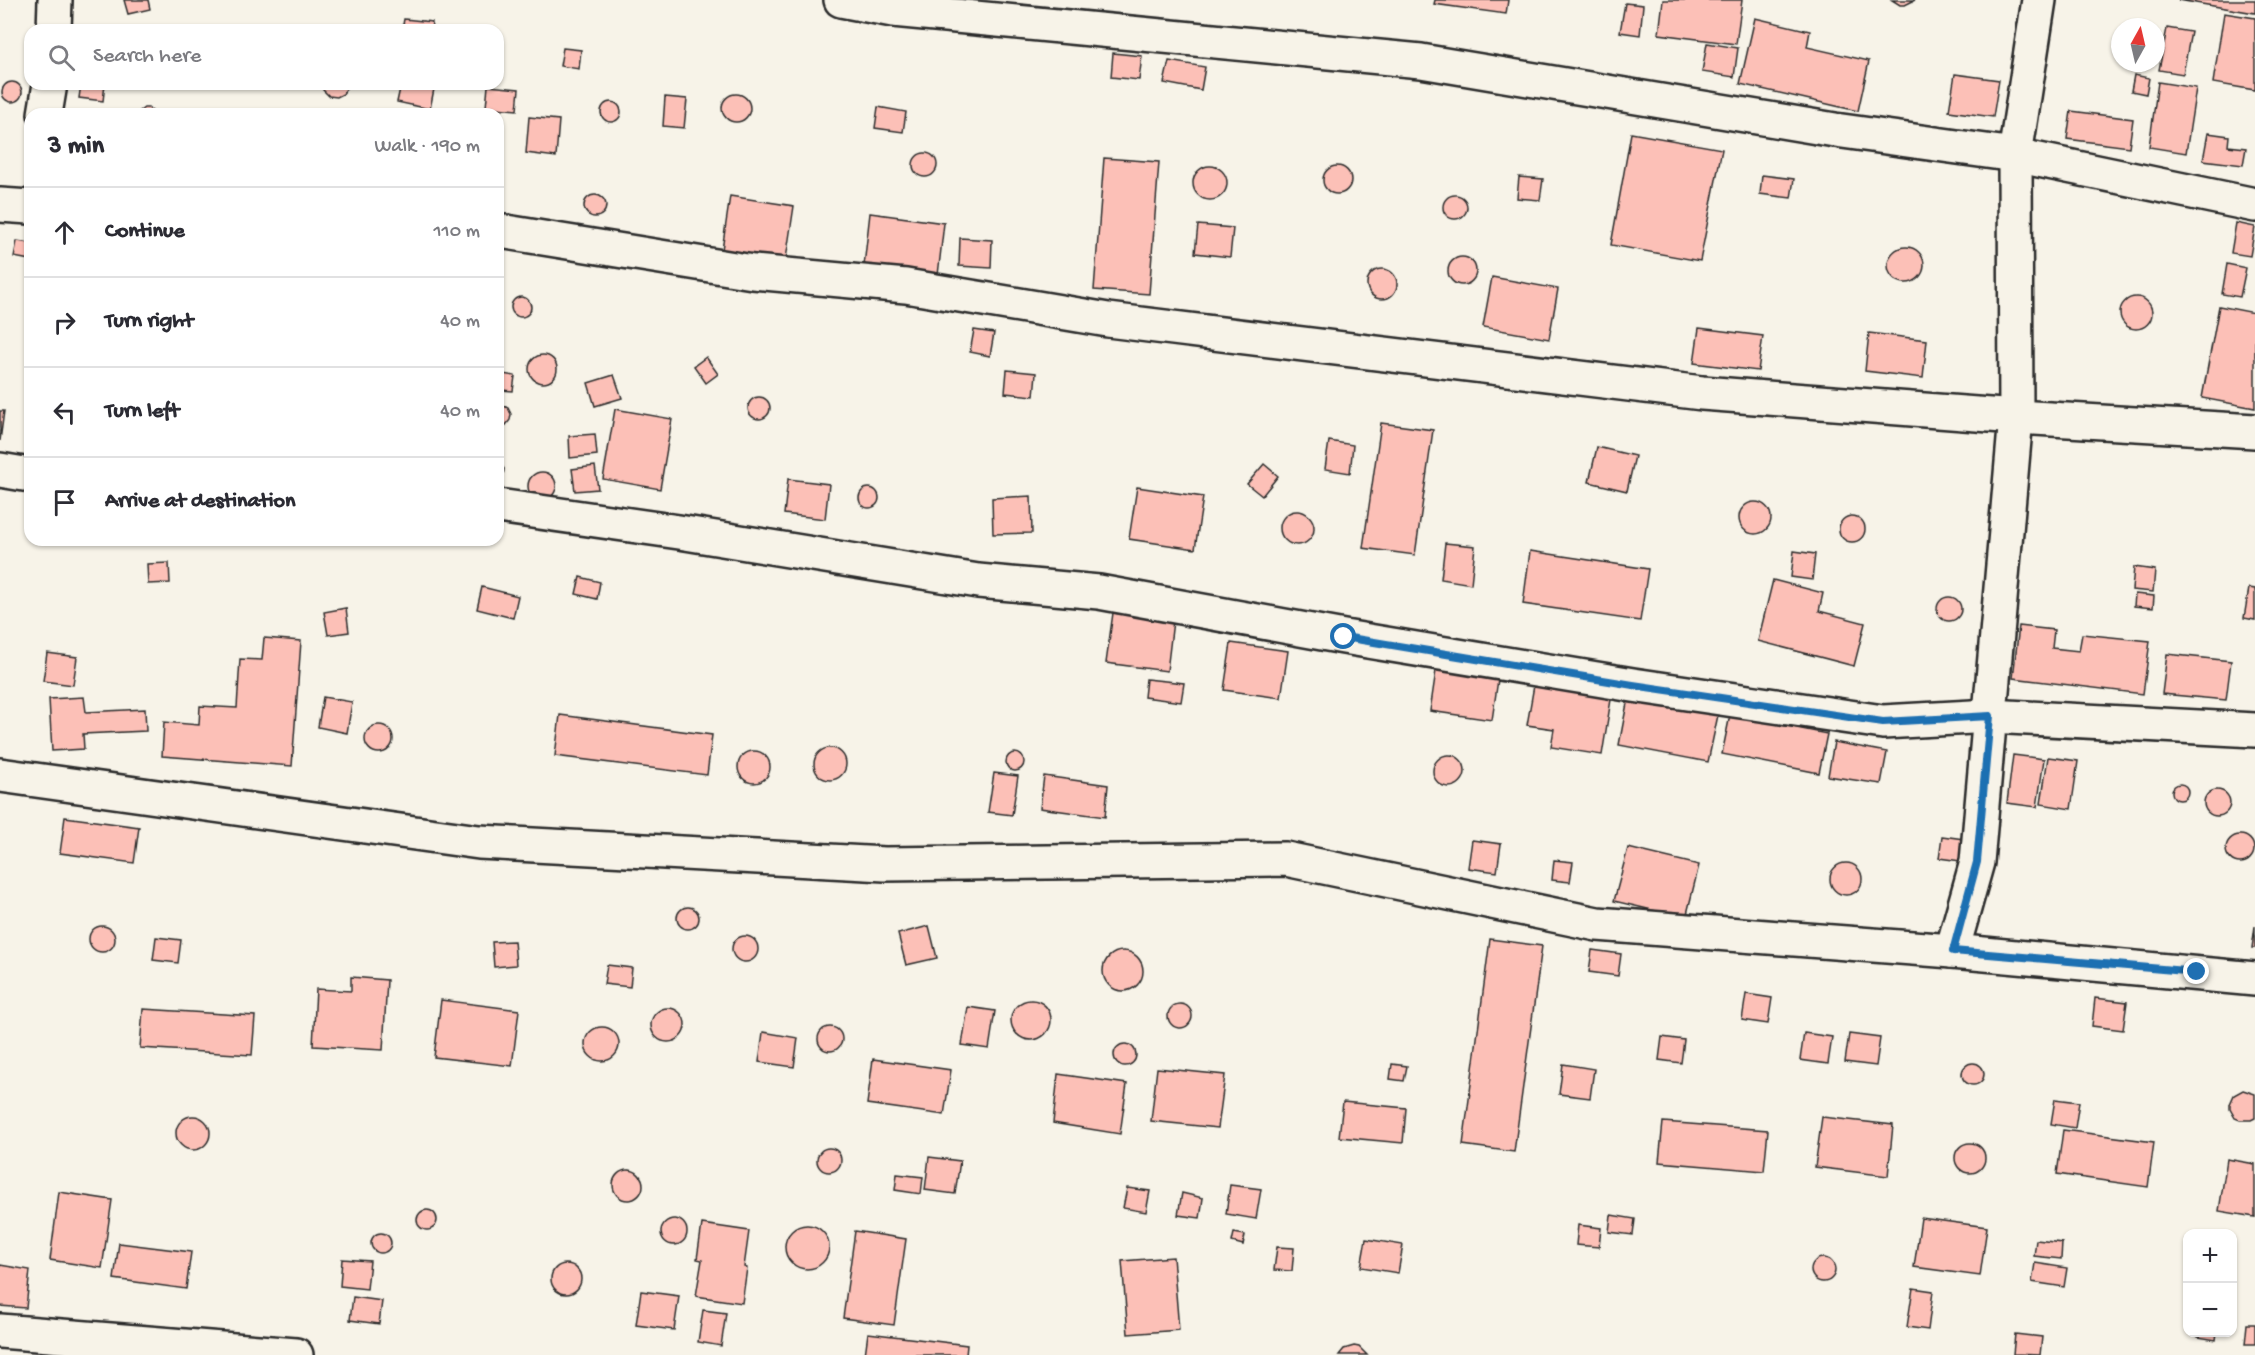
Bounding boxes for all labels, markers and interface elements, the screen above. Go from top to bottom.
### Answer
north arrow [2111,18,2165,72]
search box [24,24,504,90]
icon: search [45,41,78,74]
text: Search here [93,44,201,70]
text: 3 min [48,132,104,163]
text: Walk · 190 m [374,136,480,159]
icon: ahead [48,216,81,249]
text: Continue [105,219,185,245]
text: 110 m [434,221,480,244]
icon: right [48,306,81,339]
text: Turn right [105,309,193,335]
text: 40 m [440,311,480,334]
icon: left [48,396,81,429]
text: Turn left [105,399,179,425]
text: 40 m [440,401,480,424]
icon: arrive [48,486,81,519]
text: Arrive at destination [105,489,295,515]
route start [1330,623,1356,649]
route end [2183,958,2209,984]
map controls [2183,1229,2237,1337]
button: + [2183,1229,2237,1283]
button: − [2183,1283,2237,1337]

